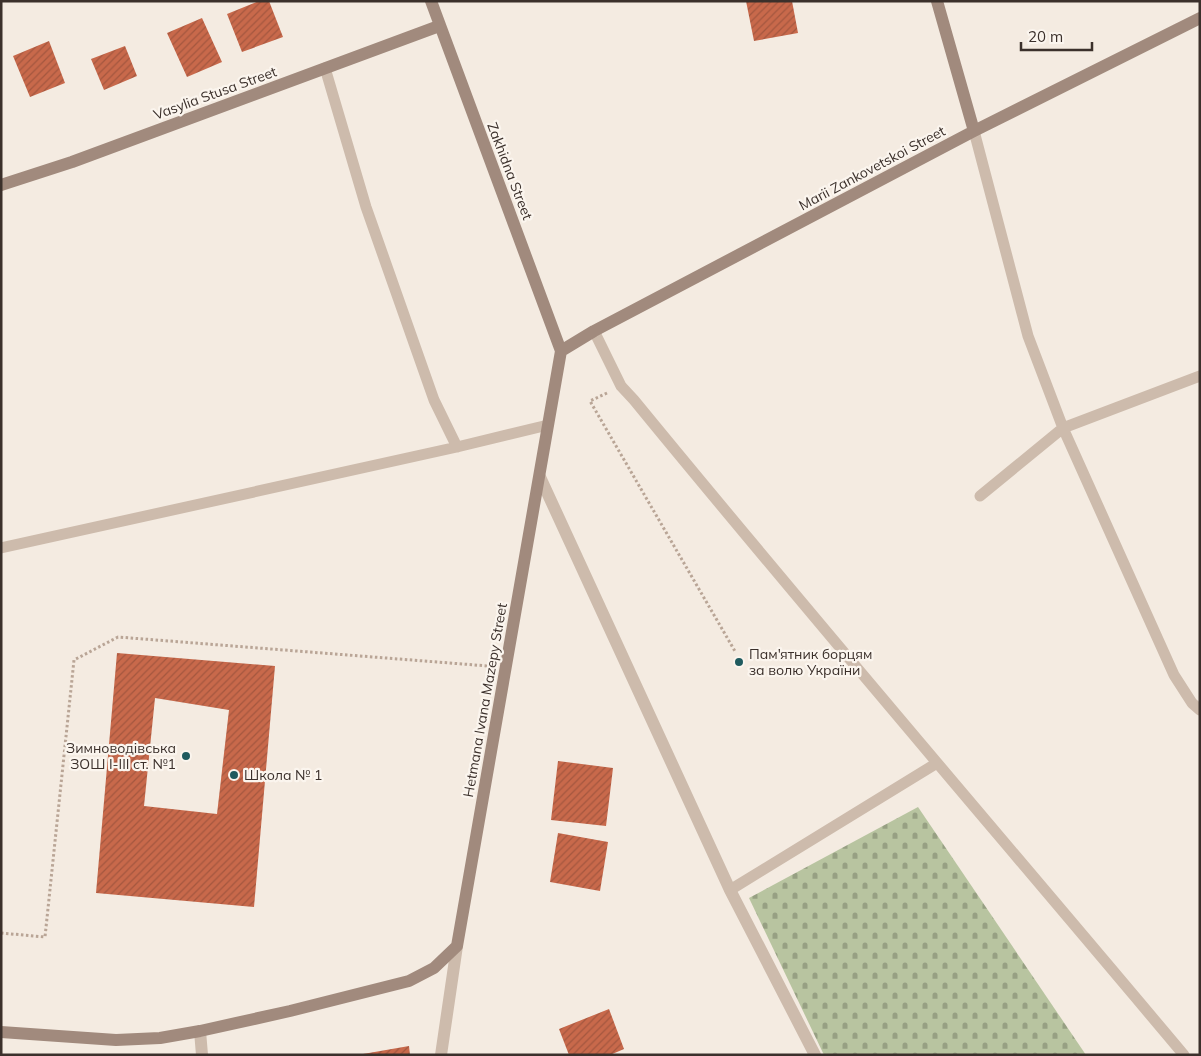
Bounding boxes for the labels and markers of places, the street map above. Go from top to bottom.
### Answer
place label: Пам'ятник борцям за волю України [749,645,872,679]
marker: Пам'ятник борцям за волю України [733,656,745,668]
place label: Зимноводівська ЗОШ І-ІІІ ст. №1 [66,739,176,773]
marker: Зимноводівська ЗОШ І-ІІІ ст. №1 [180,750,192,762]
place label: Школа № 1 [244,766,322,784]
marker: Школа № 1 [228,769,240,781]

